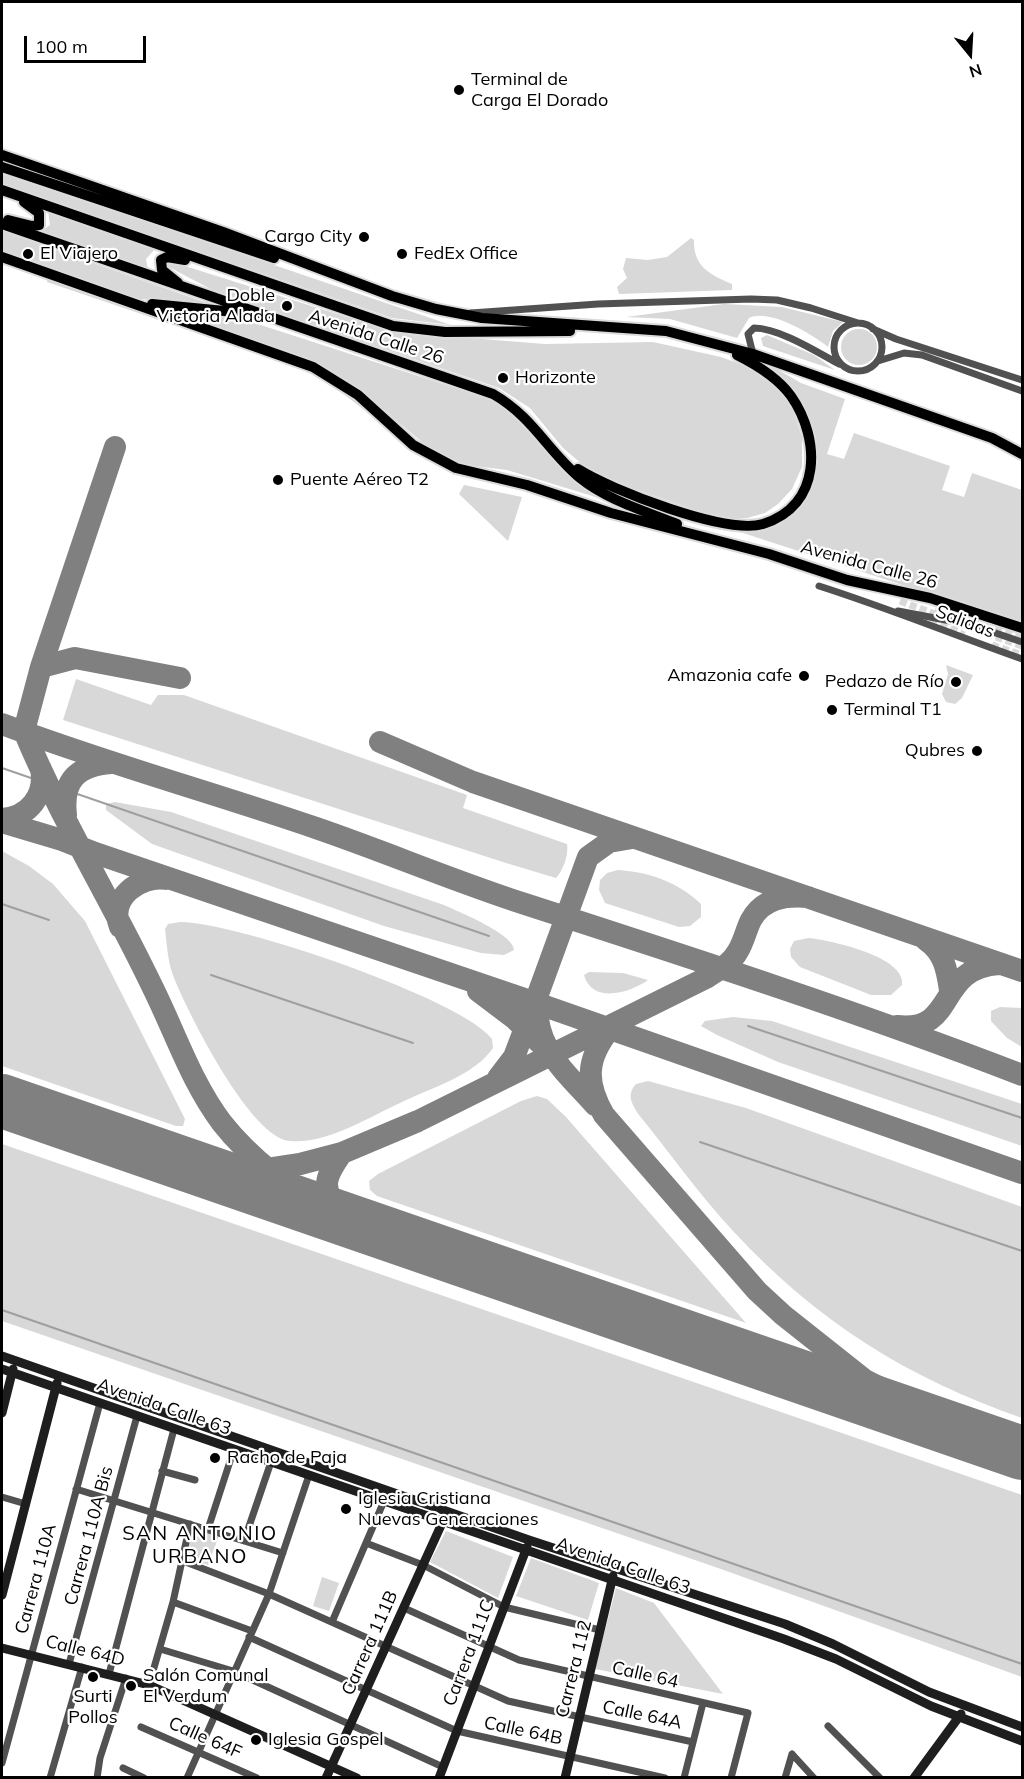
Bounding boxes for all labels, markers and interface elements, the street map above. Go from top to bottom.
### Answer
scale bar [27,24,148,62]
north arrow [940,24,1000,84]
text: 100 m [35,35,88,58]
text: N [967,60,984,82]
place label: Terminal de Carga El Dorado [471,69,608,112]
marker: Terminal de Carga El Dorado [452,83,466,97]
place label: Cargo City [264,226,352,248]
marker: Cargo City [357,230,371,244]
place label: El Viajero [40,243,118,265]
place label: FedEx Office [414,243,518,265]
marker: El Viajero [21,247,35,261]
marker: FedEx Office [395,247,409,261]
place label: Doble Victoria Alada [157,285,275,328]
marker: Doble Victoria Alada [280,299,294,313]
street label: Avenida Calle 26 [306,305,446,369]
place label: Horizonte [515,367,596,389]
marker: Horizonte [496,371,510,385]
place label: Puente Aéreo T2 [290,469,429,491]
marker: Puente Aéreo T2 [271,473,285,487]
street label: Avenida Calle 26 [798,536,940,594]
street label: Salidas [933,601,997,643]
place label: Amazonia cafe [667,665,792,687]
marker: Amazonia cafe [797,669,811,683]
place label: Pedazo de Río [825,671,944,693]
marker: Pedazo de Río [949,675,963,689]
place label: Terminal T1 [844,699,942,721]
marker: Terminal T1 [825,703,839,717]
place label: Qubres [905,740,965,762]
marker: Qubres [970,744,984,758]
street label: Avenida Calle 63 [94,1374,234,1440]
place label: Racho de Paja [227,1447,347,1469]
marker: Racho de Paja [208,1451,222,1465]
street label: Carrera 110A Bis [60,1464,118,1608]
place label: Iglesia Cristiana Nuevas Generaciones [358,1488,539,1530]
marker: Iglesia Cristiana Nuevas Generaciones [339,1502,353,1516]
street label: Carrera 110A [11,1522,61,1636]
district label: SAN ANTONIO URBANO [122,1522,278,1569]
street label: Avenida Calle 63 [553,1533,693,1599]
street label: Carrera 111B [337,1587,403,1699]
street label: Carrera 111C [439,1597,499,1709]
street label: Carrera 112 [551,1618,597,1720]
street label: Calle 64D [43,1631,127,1671]
street label: Calle 64 [610,1657,680,1693]
place label: Salón Comunal El Verdum [143,1665,269,1708]
marker: Surti Pollos [86,1670,100,1684]
marker: Salón Comunal El Verdum [124,1679,138,1693]
place label: Surti Pollos [68,1686,118,1728]
street label: Calle 64A [600,1696,684,1734]
street label: Calle 64F [165,1712,245,1764]
street label: Calle 64B [482,1712,564,1750]
place label: Iglesia Gospel [268,1729,384,1751]
marker: Iglesia Gospel [249,1733,263,1747]

